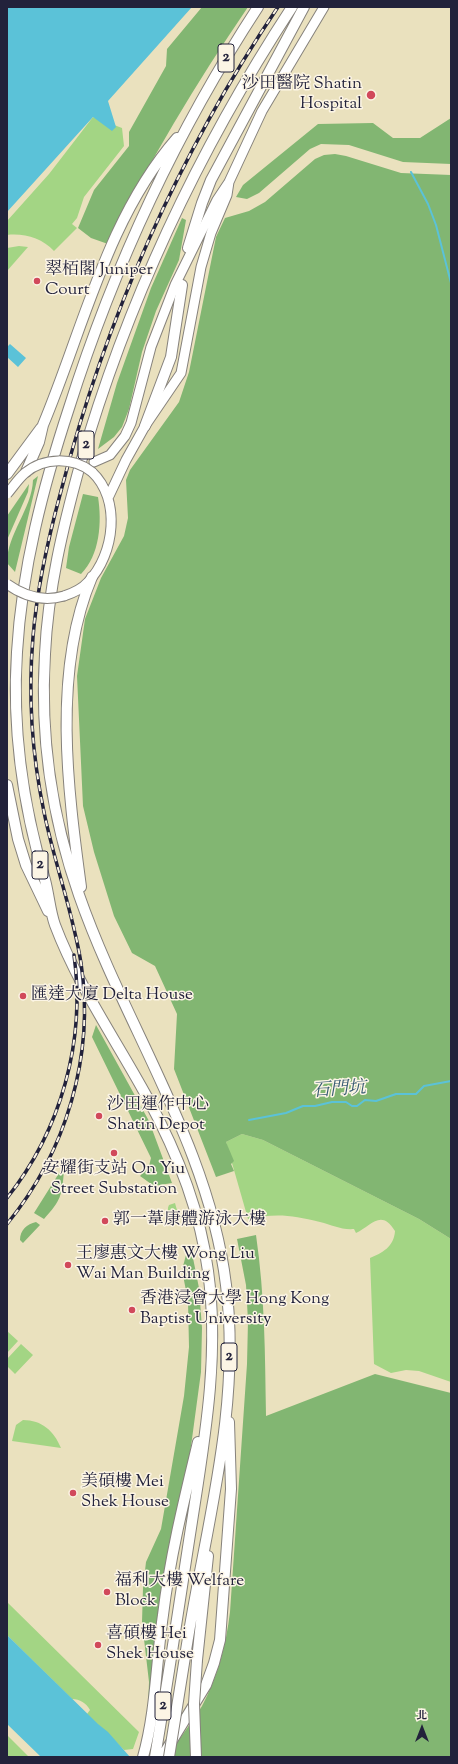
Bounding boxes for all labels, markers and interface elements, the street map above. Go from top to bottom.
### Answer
road number: 2 [218,44,234,72]
place label: 沙田醫院 Shatin Hospital [242,75,362,115]
marker: 沙田醫院 Shatin Hospital [365,89,377,101]
place label: 翠栢閣 Juniper Court [45,261,153,301]
marker: 翠栢閣 Juniper Court [32,276,42,286]
road number: 2 [78,431,94,459]
road number: 2 [32,851,48,879]
place label: 匯達大廈 Delta House [31,986,193,1006]
marker: 匯達大廈 Delta House [18,991,28,1001]
water label: 石門坑 [311,1078,367,1104]
place label: 沙田運作中心 Shatin Depot [107,1096,209,1136]
marker: 沙田運作中心 Shatin Depot [94,1111,104,1121]
marker: 安耀街支站 On Yiu Street Substation [109,1148,119,1158]
place label: 安耀街支站 On Yiu Street Substation [43,1160,185,1200]
place label: 郭一葦康體游泳大樓 [113,1211,266,1231]
marker: 郭一葦康體游泳大樓 [100,1216,110,1226]
place label: 王廖惠文大樓 Wong Liu Wai Man Building [76,1245,255,1285]
marker: 王廖惠文大樓 Wong Liu Wai Man Building [63,1260,73,1270]
place label: 香港浸會大學 Hong Kong Baptist University [140,1290,329,1330]
marker: 香港浸會大學 Hong Kong Baptist University [127,1305,137,1315]
road number: 2 [221,1343,237,1371]
place label: 美碩樓 Mei Shek House [81,1473,169,1513]
marker: 美碩樓 Mei Shek House [68,1488,78,1498]
place label: 福利大樓 Welfare Block [115,1572,244,1612]
marker: 福利大樓 Welfare Block [102,1587,112,1597]
place label: 喜碩樓 Hei Shek House [106,1625,194,1665]
marker: 喜碩樓 Hei Shek House [93,1640,103,1650]
road number: 2 [155,1692,171,1720]
north arrow [402,1708,442,1748]
text: 北 [417,1708,428,1724]

